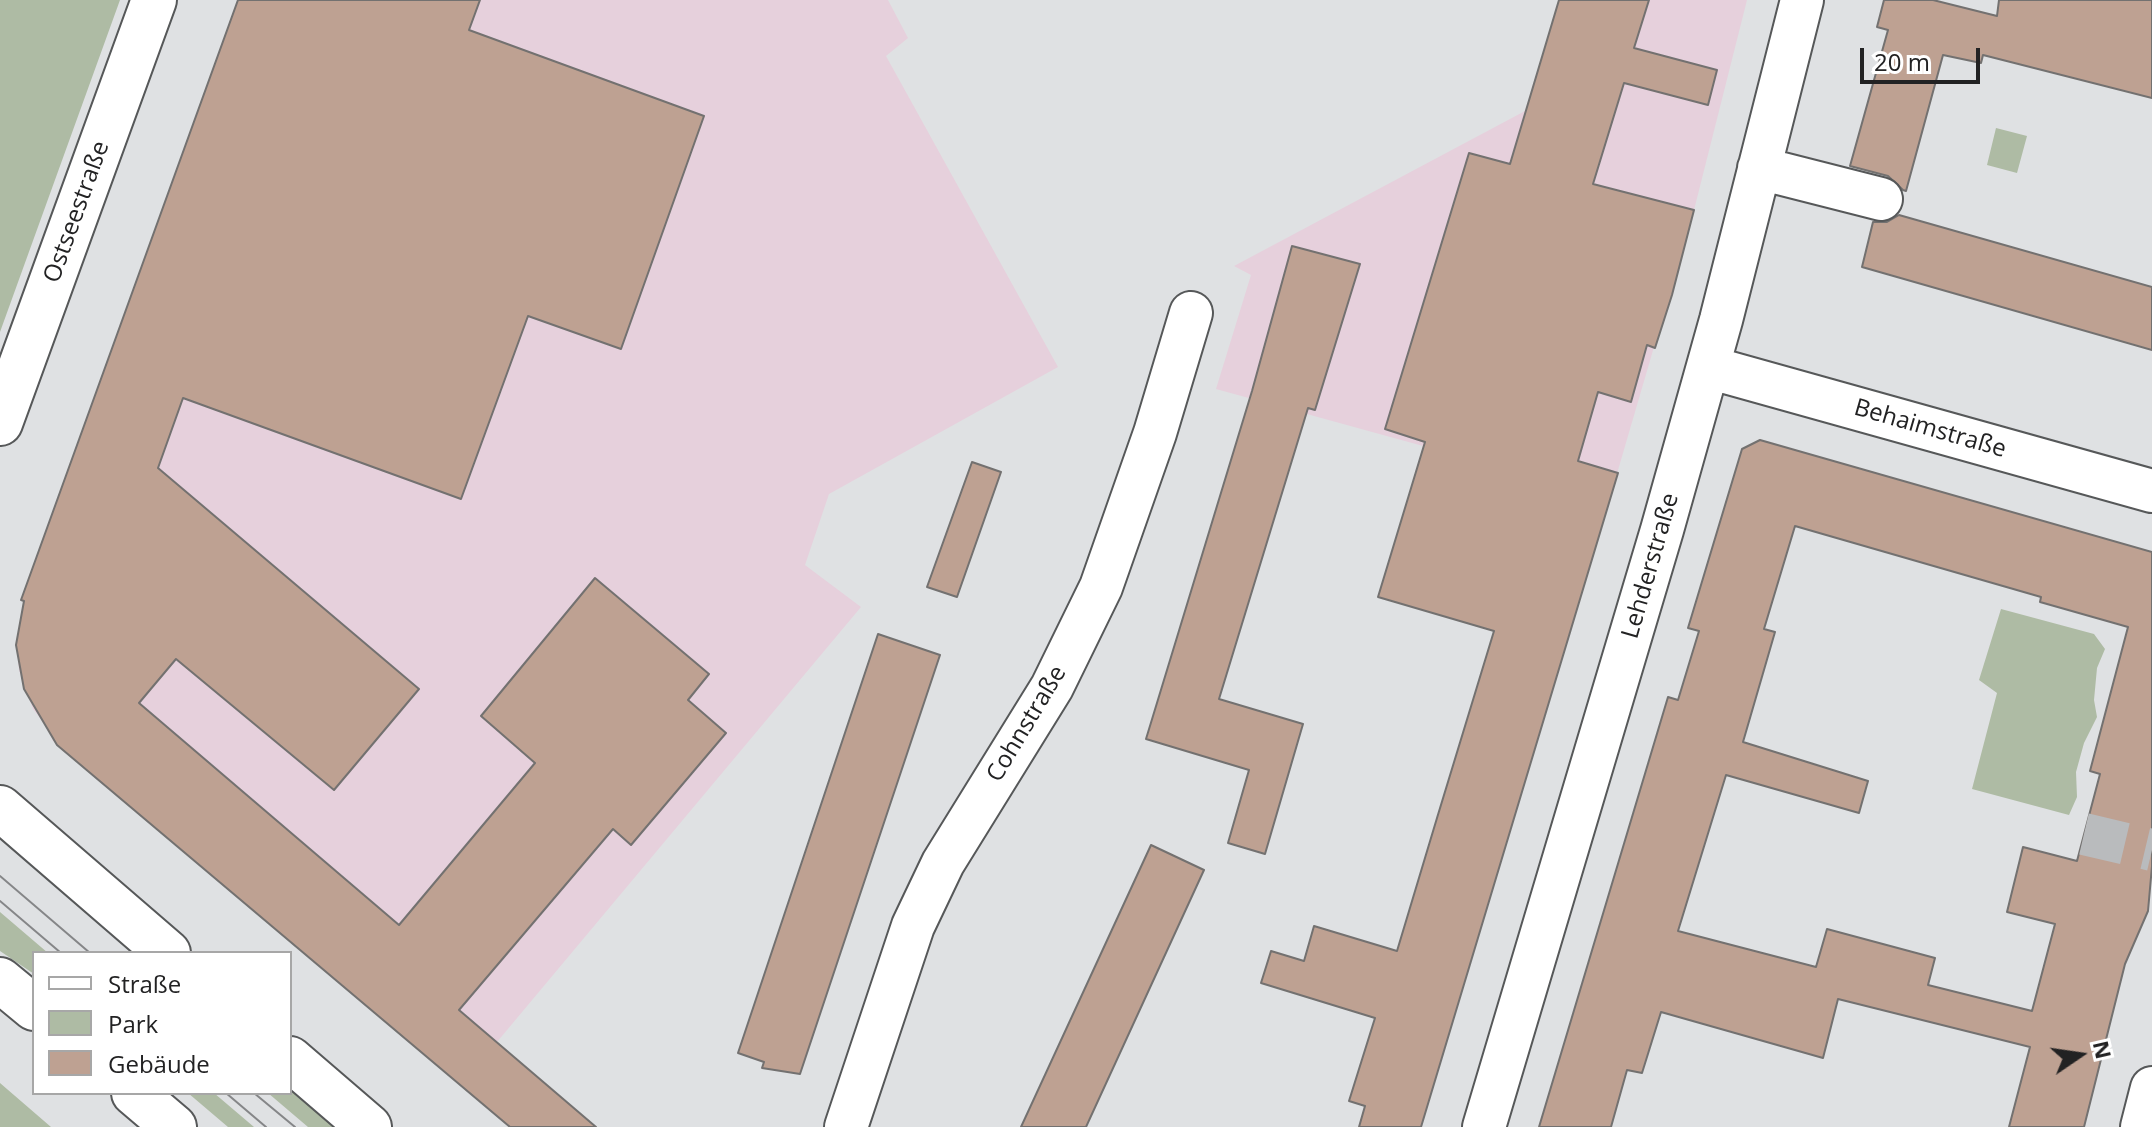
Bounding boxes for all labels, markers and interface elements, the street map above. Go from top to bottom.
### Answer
scale bar [1864,32,1984,82]
text: 20 m [1874,45,1930,78]
street label: Ostseestraße [38,137,116,287]
street label: Behaimstraße [1851,394,2009,464]
street label: Lehderstraße [1616,490,1686,642]
street label: Cohnstraße [981,661,1073,787]
legend [32,951,292,1095]
text: Straße [108,967,181,1000]
text: Park [108,1007,158,1040]
north arrow [2040,1015,2120,1095]
text: N [2087,1038,2120,1062]
text: Gebäude [108,1047,210,1080]

